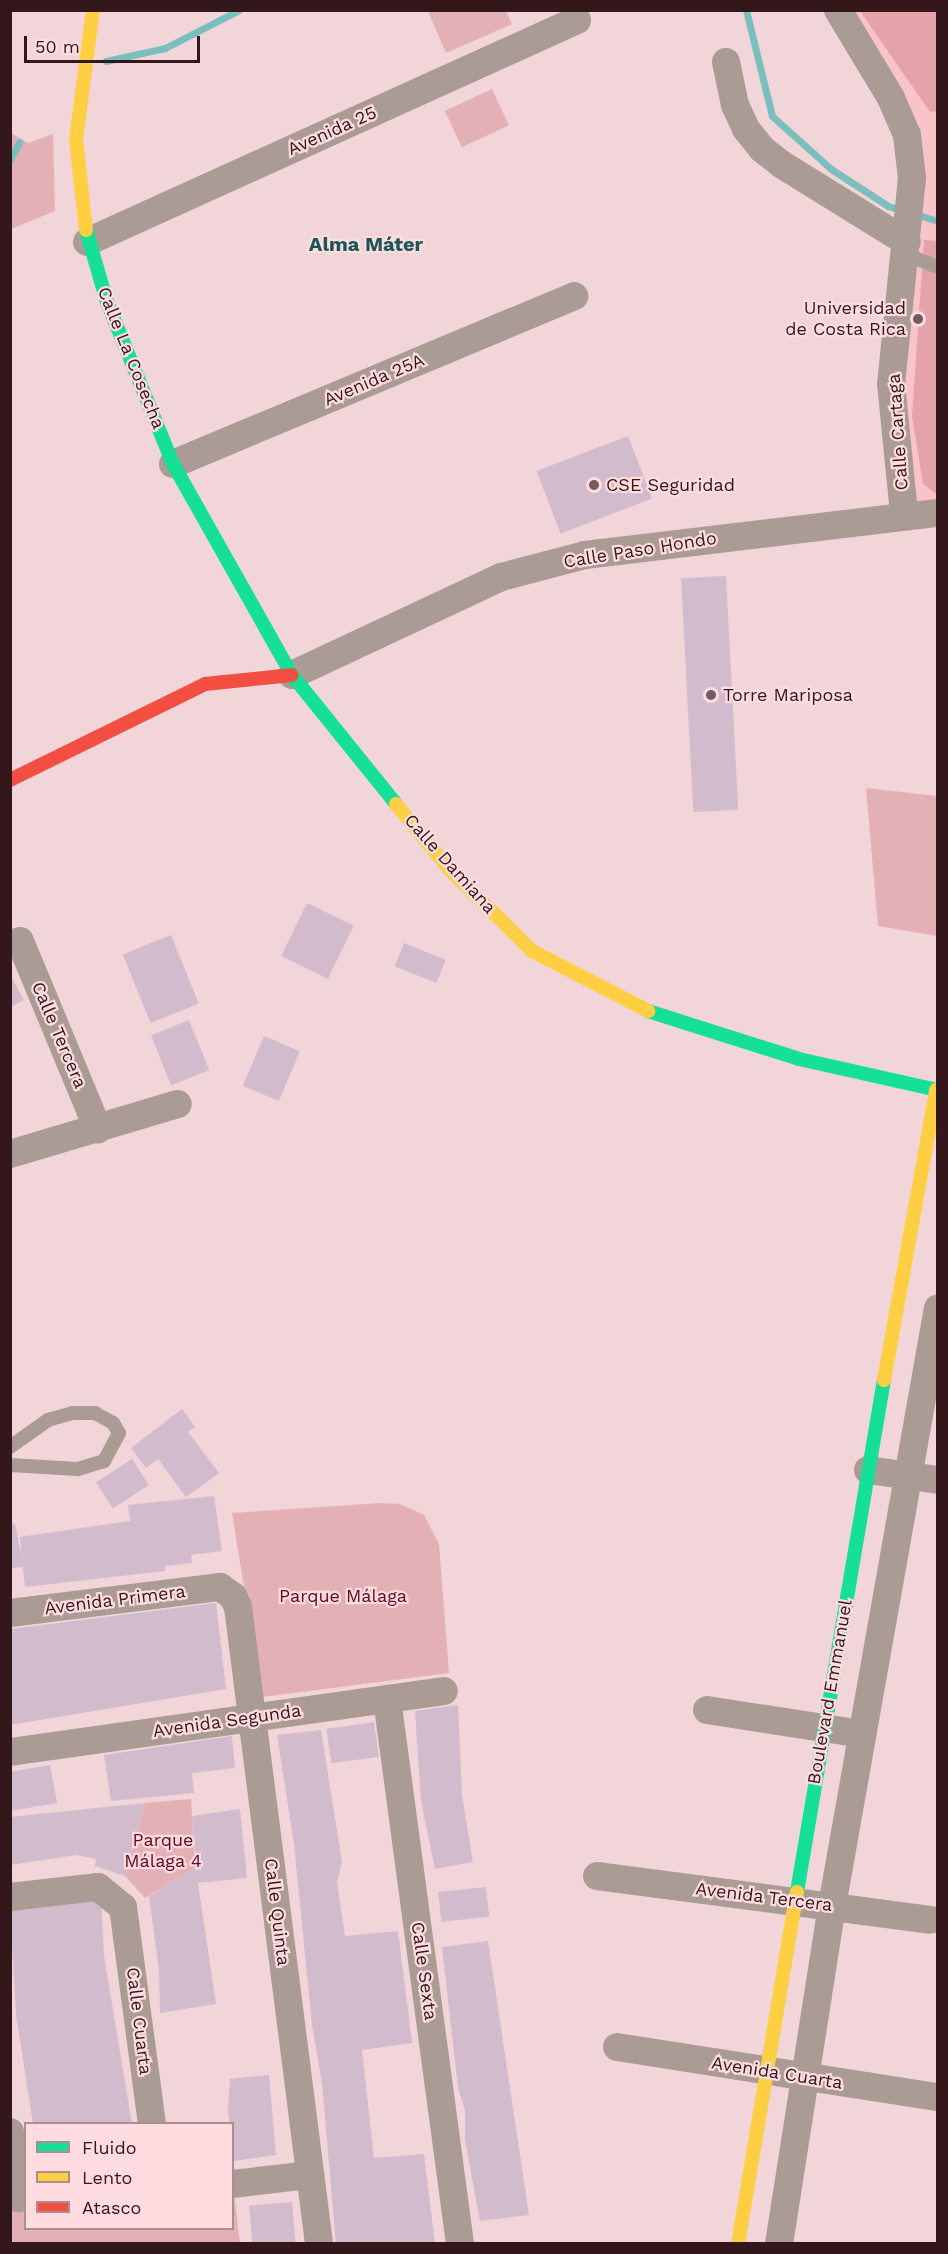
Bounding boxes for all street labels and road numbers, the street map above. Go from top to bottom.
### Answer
street label: Avenida 25 [284,102,380,160]
street label: Calle La Cosecha [93,284,169,432]
street label: Avenida 25A [320,349,428,411]
street label: Calle Cartaga [883,373,913,491]
street label: Calle Paso Hondo [562,527,718,573]
street label: Calle Damiana [400,810,500,918]
street label: Calle Tercera [27,978,91,1092]
street label: Avenida Primera [43,1581,187,1619]
street label: Boulevard Emmanuel [803,1598,857,1786]
street label: Avenida Segunda [151,1700,303,1742]
street label: Calle Quinta [260,1857,294,1967]
street label: Avenida Tercera [694,1878,834,1916]
street label: Calle Sexta [406,1920,442,2022]
street label: Calle Cuarta [122,1966,156,2076]
street label: Avenida Cuarta [710,2052,844,2094]

